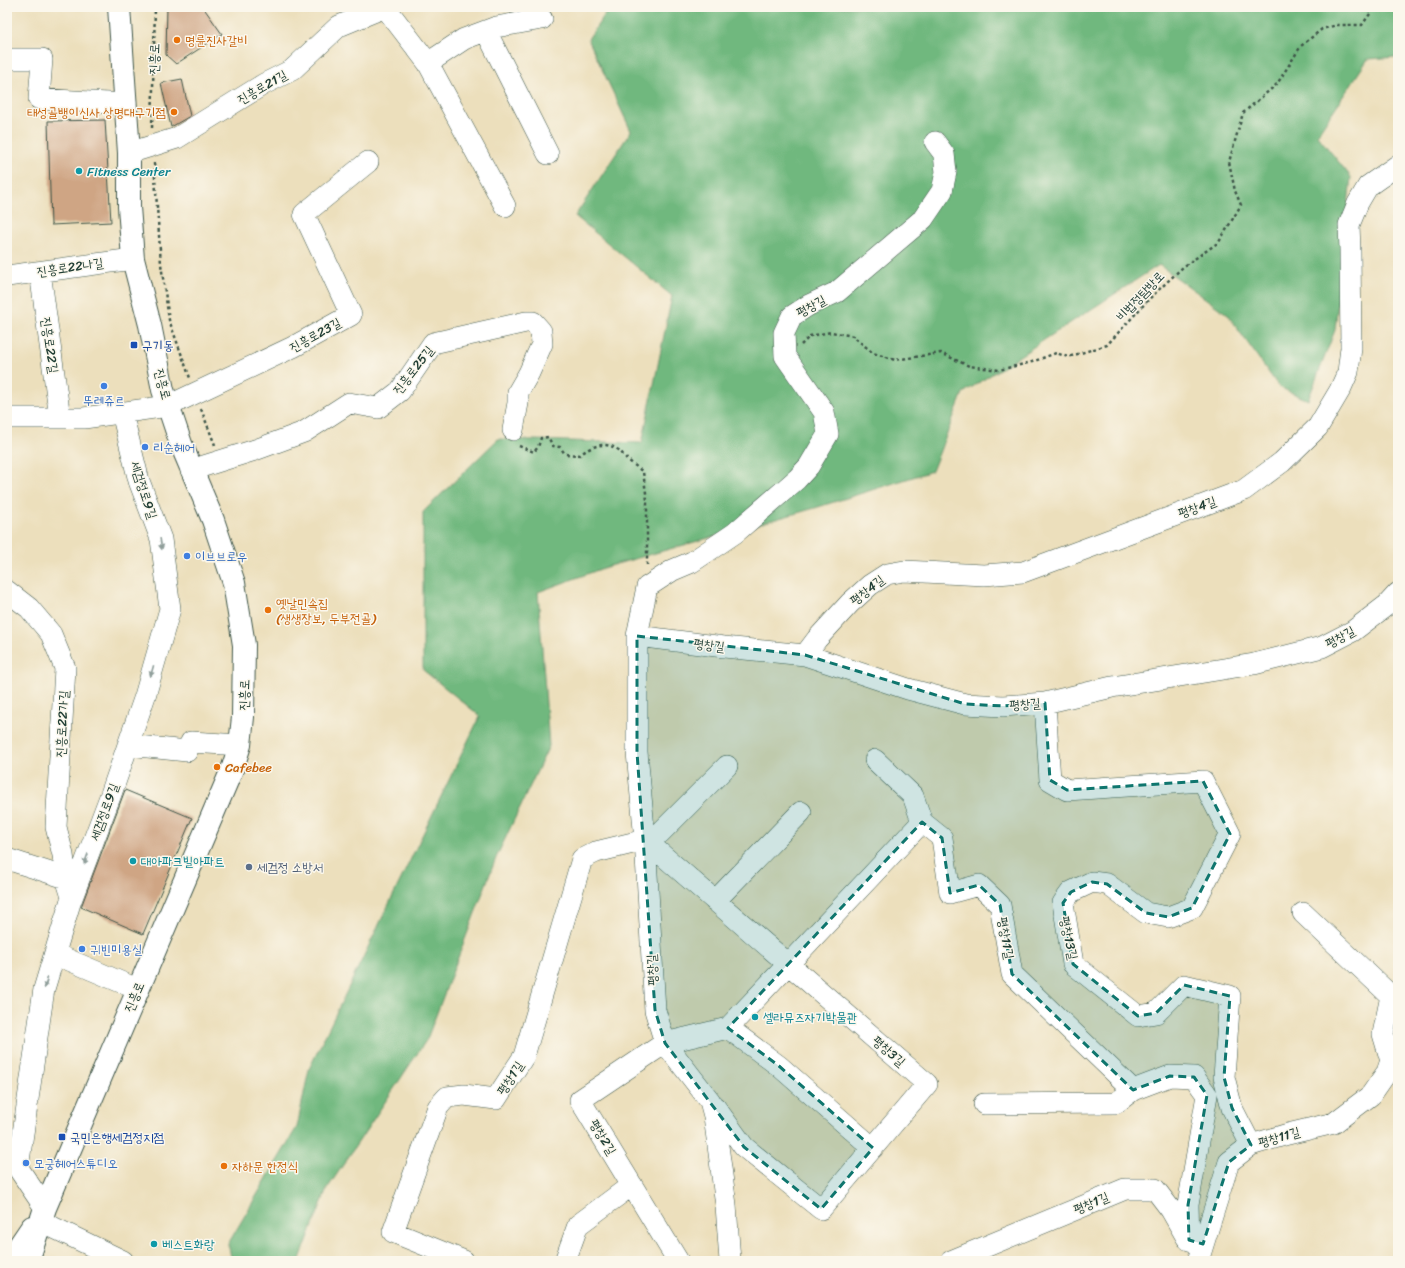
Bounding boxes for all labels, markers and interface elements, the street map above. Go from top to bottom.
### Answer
place label: 명륜진사갈비 [185,29,248,52]
marker: 명륜진사갈비 [172,35,182,45]
street label: 진흥로 [142,43,166,75]
street label: 진흥로21길 [232,63,292,111]
place label: 태성골뱅이신사 상명대구기점 [27,101,166,124]
marker: 태성골뱅이신사 상명대구기점 [169,107,179,117]
place label: Fitness Center [87,160,171,183]
marker: Fitness Center [74,166,84,176]
street label: 진흥로22나길 [35,251,105,283]
street label: 비법정탐방로 [1110,265,1170,327]
street label: 평창길 [792,288,830,324]
street label: 진흥로23길 [285,311,345,359]
street label: 진흥로22길 [35,315,65,375]
place label: 구기동 [142,334,173,357]
marker: 구기동 [129,340,139,350]
street label: 진흥로25길 [386,340,440,400]
street label: 진흥로 [148,366,178,402]
marker: 뚜레쥬르 [99,381,109,391]
place label: 뚜레쥬르 [83,389,125,412]
place label: 리순헤어 [153,436,195,459]
marker: 리순헤어 [140,442,150,452]
street label: 세검정로9길 [124,458,164,522]
street label: 평창4길 [1175,489,1219,525]
one-way arrow [158,538,164,550]
place label: 이브브로우 [195,545,247,568]
marker: 이브브로우 [182,551,192,561]
street label: 평창4길 [844,569,890,611]
place label: 옛날민속집 (생생장보, 두부전골) [276,592,377,630]
marker: 옛날민속집 (생생장보, 두부전골) [263,605,273,615]
street label: 평창길 [1321,619,1359,655]
street label: 평창길 [692,632,726,658]
one-way arrow [149,665,155,677]
street label: 진흥로 [232,679,256,711]
street label: 진흥로22가길 [49,690,75,758]
street label: 평창길 [1008,691,1042,717]
place label: Cafebee [225,756,272,779]
marker: Cafebee [212,762,222,772]
street label: 세검정로9길 [83,780,125,844]
place label: 대아파크빌아파트 [141,850,225,873]
one-way arrow [83,854,89,866]
marker: 대아파크빌아파트 [128,856,138,866]
place label: 세검정 소방서 [257,856,323,879]
marker: 세검정 소방서 [244,862,254,872]
street label: 평창13길 [1053,914,1085,962]
street label: 평창11길 [991,915,1021,961]
place label: 귀빈미용실 [90,938,143,961]
marker: 귀빈미용실 [77,944,87,954]
street label: 평창길 [640,954,664,986]
one-way arrow [43,977,49,989]
street label: 진흥로 [117,978,151,1016]
place label: 셀라뮤즈자기박물관 [763,1006,857,1029]
marker: 셀라뮤즈자기박물관 [750,1012,760,1022]
street label: 평창3길 [867,1030,911,1072]
street label: 평창1길 [490,1056,530,1100]
street label: 평창2길 [583,1114,623,1160]
street label: 평창11길 [1255,1120,1303,1154]
place label: 국민은행세검정지점 [70,1126,164,1149]
marker: 국민은행세검정지점 [57,1132,67,1142]
place label: 모궁헤어스튜디오 [34,1152,118,1175]
place label: 자하문 한정식 [232,1155,298,1178]
marker: 모궁헤어스튜디오 [21,1158,31,1168]
marker: 자하문 한정식 [219,1161,229,1171]
street label: 평창1길 [1069,1185,1113,1221]
place label: 베스트화랑 [162,1233,215,1256]
marker: 베스트화랑 [149,1239,159,1249]

